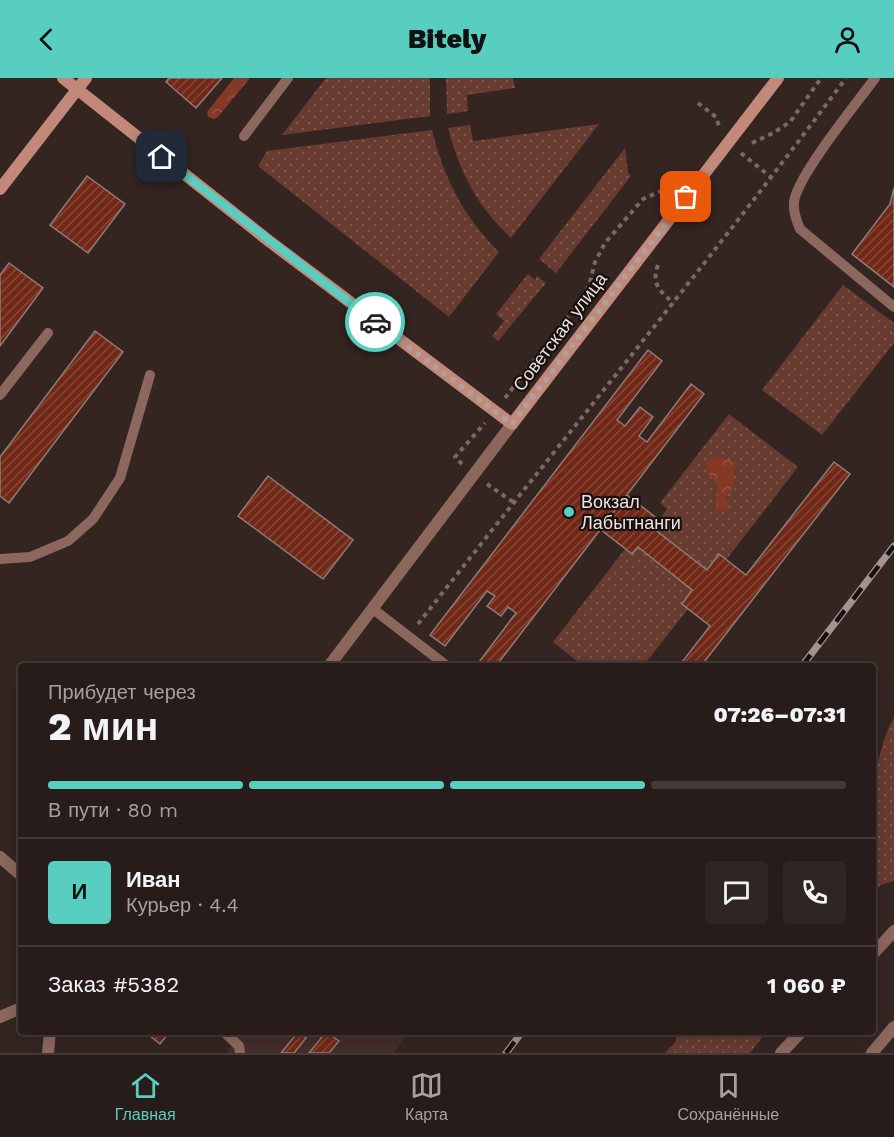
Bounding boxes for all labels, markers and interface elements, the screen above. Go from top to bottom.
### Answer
icon: back [30,23,63,56]
text: Bitely [408,23,486,55]
icon: person [831,23,864,56]
pin [136,131,187,182]
icon: home [145,140,178,173]
pin [660,171,711,222]
icon: bag [669,180,702,213]
street label: Советская улица [508,268,611,395]
courier [345,292,405,352]
icon: car [359,306,392,339]
place label: Вокзал Лабытнанги [581,491,681,533]
marker: Вокзал Лабытнанги [562,505,576,519]
text: Прибудет через [48,680,196,704]
text: 07:26–07:31 [714,702,846,727]
text: 2 мин [48,704,158,749]
text: В пути · 80 m [48,798,178,822]
button: chat [705,861,768,924]
button: phone [783,861,846,924]
text: Иван [126,867,181,892]
text: И [72,879,87,904]
text: Курьер · 4.4 [126,893,239,917]
text: Заказ #5382 [48,972,179,997]
text: 1 060 ₽ [767,973,846,998]
tab: Главная [115,1069,176,1124]
tab: Карта [405,1069,448,1124]
tab: Сохранённые [677,1069,779,1124]

